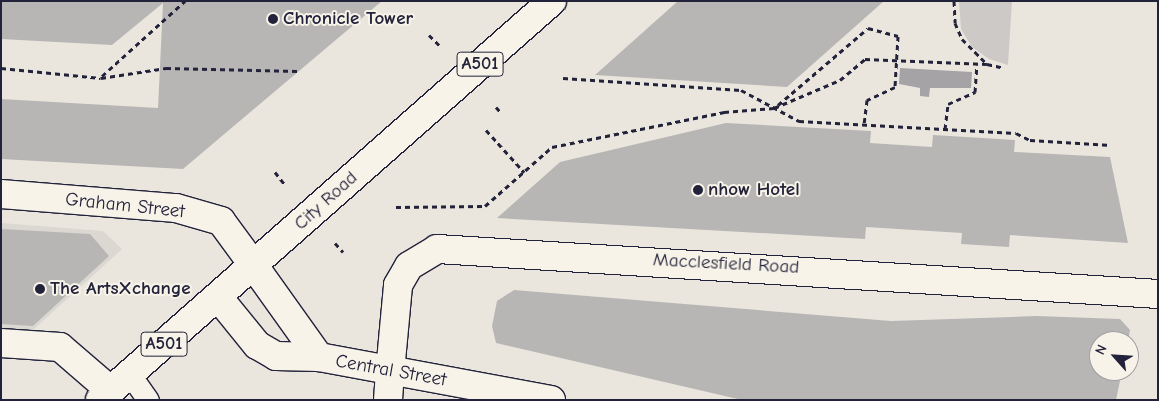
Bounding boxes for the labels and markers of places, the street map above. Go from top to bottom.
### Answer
place label: Chronicle Tower [283,8,413,30]
marker: Chronicle Tower [267,13,279,25]
place label: nhow Hotel [708,179,800,201]
marker: nhow Hotel [692,184,704,196]
place label: The ArtsXchange [50,278,191,300]
marker: The ArtsXchange [34,283,46,295]

